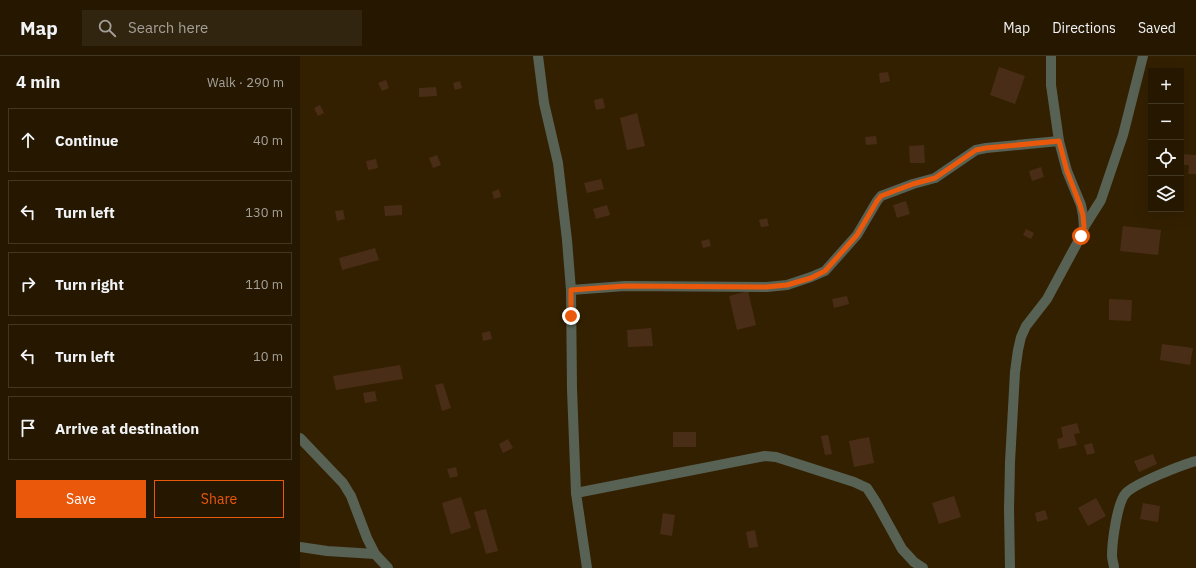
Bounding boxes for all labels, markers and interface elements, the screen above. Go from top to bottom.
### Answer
search box [82,10,362,46]
text: Map [20,16,58,40]
icon: search [96,17,118,39]
text: Search here [128,18,208,37]
text: Map [1003,19,1030,37]
text: Directions [1052,19,1116,37]
text: Saved [1138,19,1176,37]
map controls [1148,68,1184,212]
button: + [1148,68,1184,104]
text: 4 min [16,71,60,93]
text: Walk · 290 m [207,74,284,91]
button: − [1148,104,1184,140]
icon: ahead [17,129,39,151]
text: Continue [55,131,119,150]
text: 40 m [253,132,283,149]
button: locate [1148,140,1184,176]
button: layers [1148,176,1184,212]
icon: left [17,201,39,223]
text: Turn left [55,203,115,222]
text: 130 m [245,204,283,221]
route start [1072,227,1090,245]
icon: right [17,273,39,295]
text: Turn right [55,275,124,294]
text: 110 m [245,276,283,293]
route end [562,307,580,325]
icon: left [17,345,39,367]
text: Turn left [55,347,115,366]
text: 10 m [253,348,283,365]
icon: arrive [17,417,39,439]
text: Arrive at destination [55,419,199,438]
button: Save [16,480,146,518]
button: Share [154,480,284,518]

